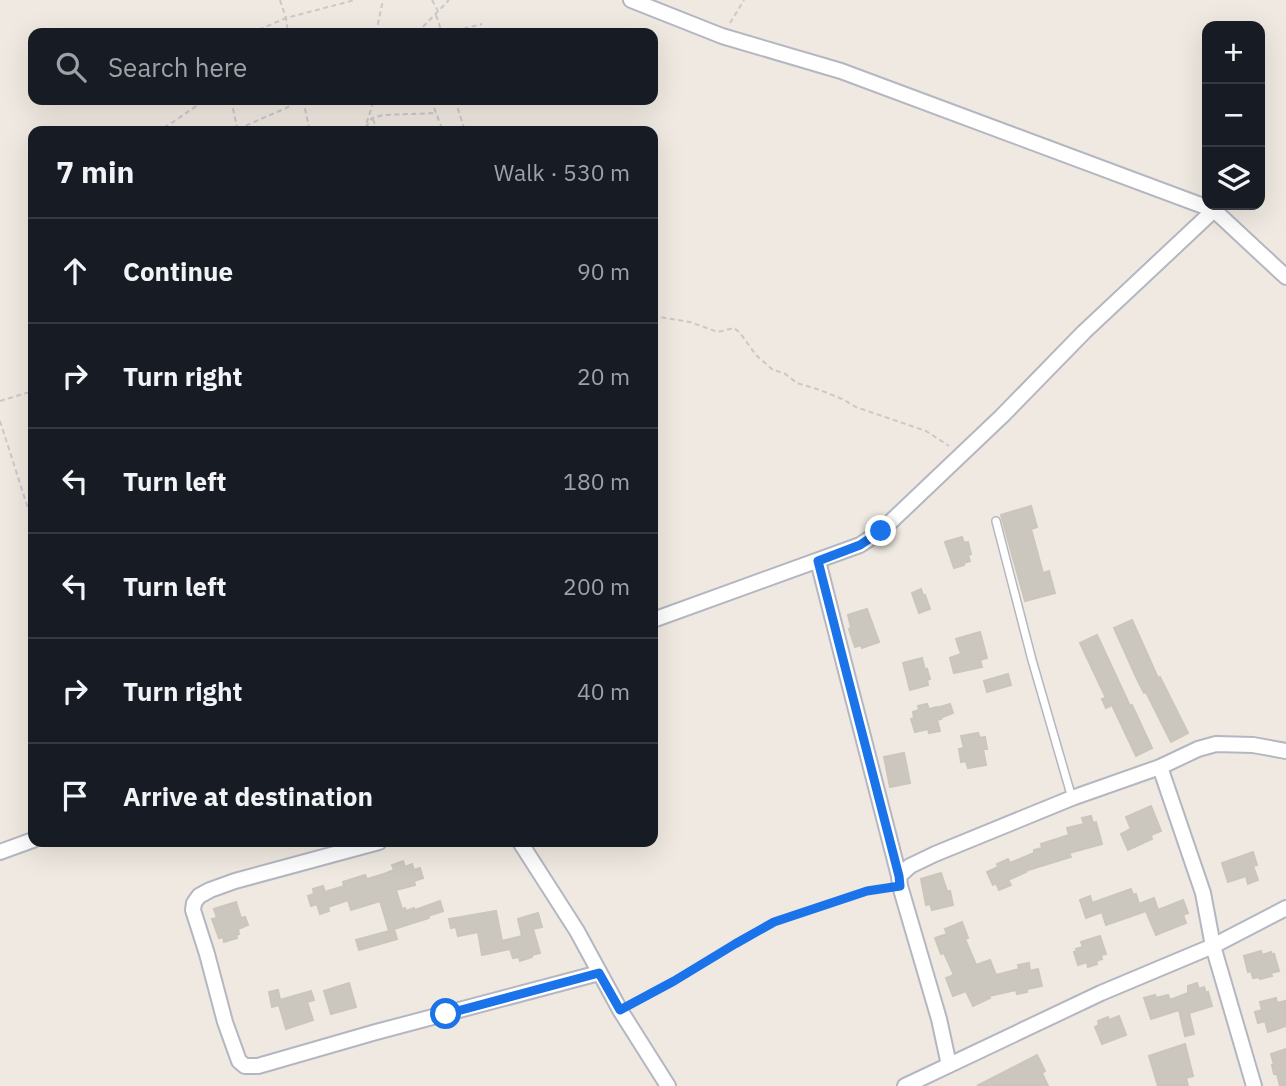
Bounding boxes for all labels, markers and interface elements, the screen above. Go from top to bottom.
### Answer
map controls [1202,21,1265,210]
button: + [1202,21,1265,84]
search box [28,28,658,105]
icon: search [52,48,90,86]
text: Search here [108,50,247,84]
button: − [1202,84,1265,147]
button: layers [1202,147,1265,210]
text: 7 min [56,152,134,191]
text: Walk · 530 m [494,157,630,187]
icon: ahead [56,252,94,290]
text: Continue [123,254,233,288]
text: 90 m [577,256,630,286]
icon: right [56,357,94,395]
text: Turn right [123,359,242,393]
text: 20 m [577,361,630,391]
icon: left [56,462,94,500]
text: Turn left [123,464,226,498]
text: 180 m [563,466,630,496]
route end [865,515,896,546]
icon: left [56,567,94,605]
text: Turn left [123,569,226,603]
text: 200 m [563,571,630,601]
icon: right [56,672,94,710]
text: Turn right [123,674,242,708]
text: 40 m [577,676,630,706]
icon: arrive [56,777,94,815]
text: Arrive at destination [123,779,373,813]
route start [430,998,461,1029]

